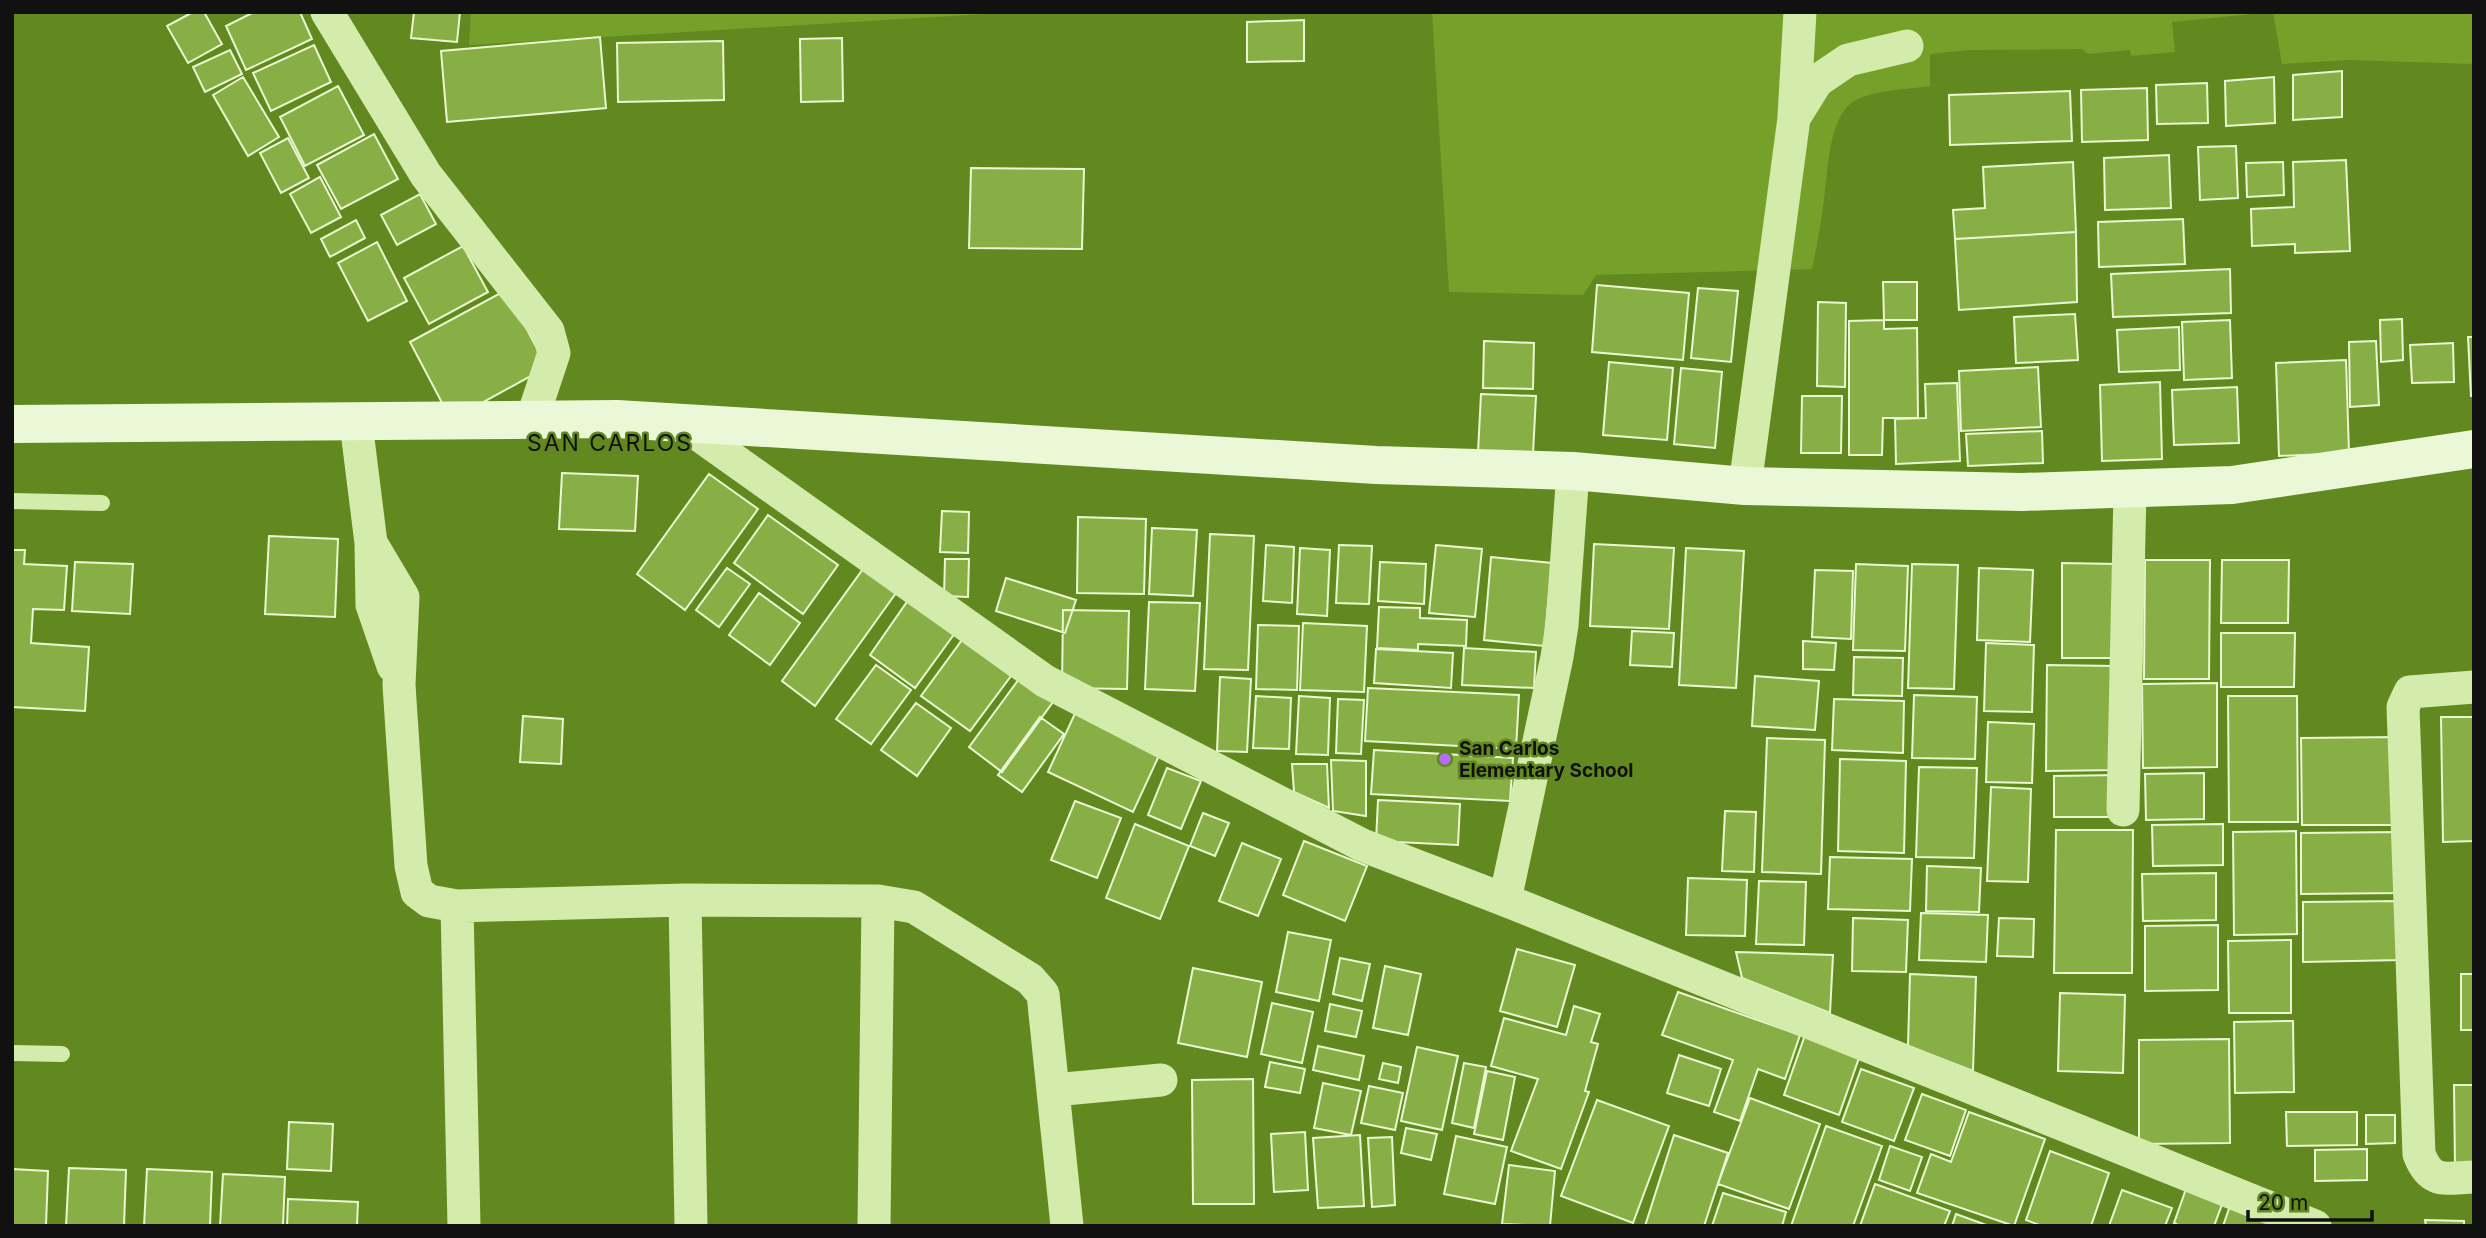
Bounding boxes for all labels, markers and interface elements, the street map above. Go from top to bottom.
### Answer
district label: SAN CARLOS [527,429,693,457]
place label: San Carlos Elementary School [1459,737,1633,782]
marker: San Carlos Elementary School [1437,751,1453,767]
scale bar [2248,1178,2372,1222]
text: 20 m [2258,1190,2308,1215]

